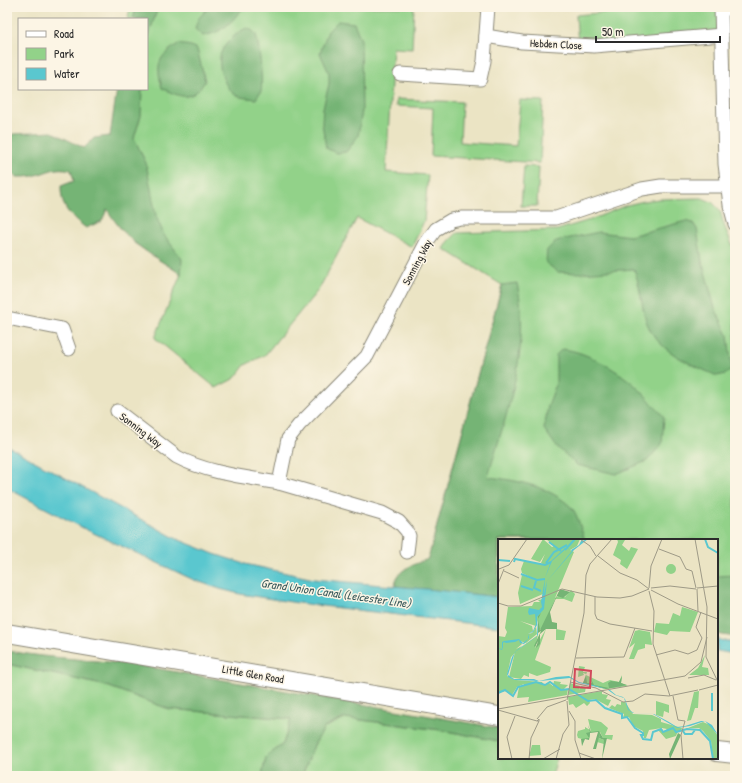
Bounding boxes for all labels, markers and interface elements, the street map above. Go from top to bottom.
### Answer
legend [18,18,148,90]
scale bar [596,18,720,44]
text: 50 m [602,23,623,40]
text: Road [54,25,74,42]
street label: Hebden Close [530,36,583,52]
text: Park [54,45,74,62]
text: Water [54,65,80,82]
street label: Sonning Way [399,236,435,287]
street label: Sonning Way [117,409,165,451]
inset map [498,539,718,759]
water label: Grand Union Canal (Leicester Line) [260,574,414,612]
street label: Little Glen Road [221,662,285,686]

